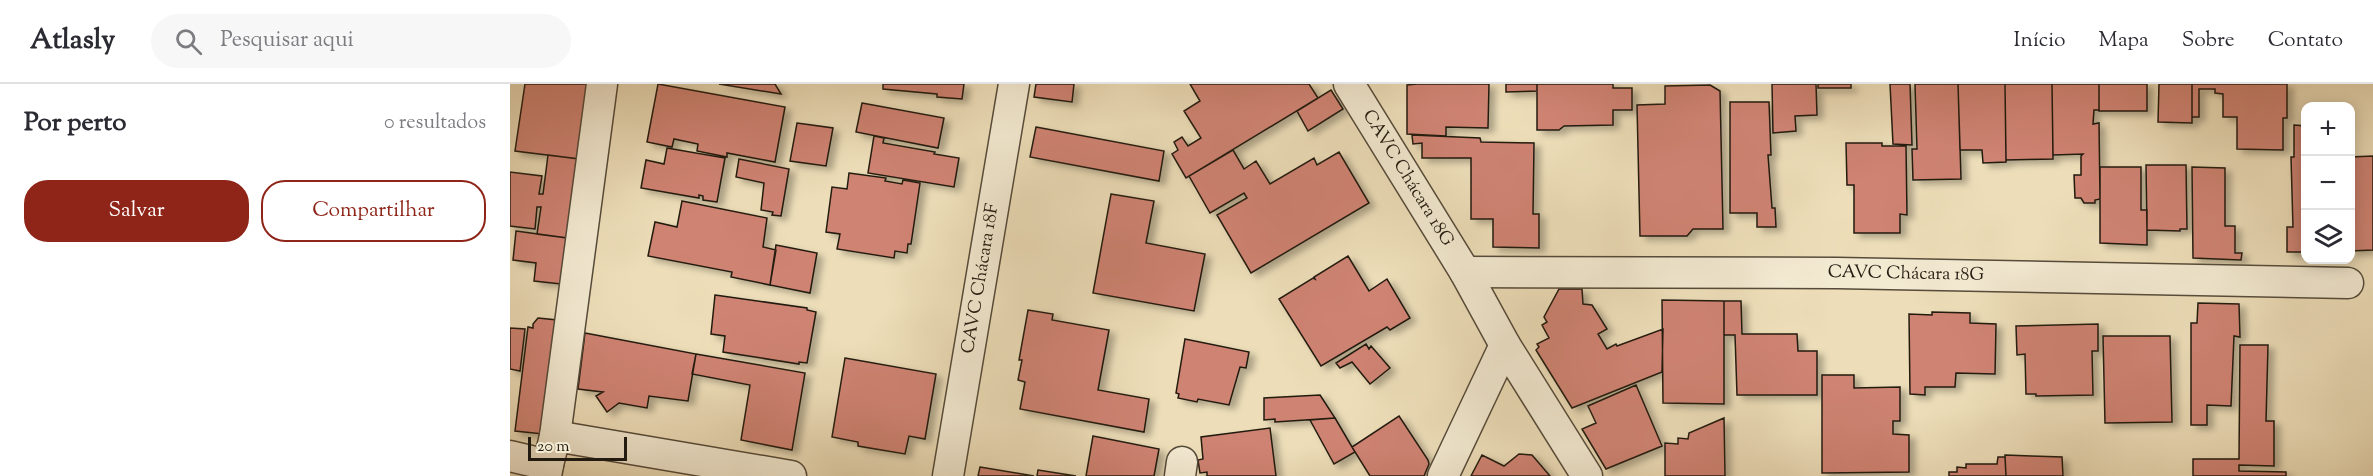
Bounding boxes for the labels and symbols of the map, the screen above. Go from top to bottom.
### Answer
street label: CAVC Chácara 18G [1355,105,1460,252]
street label: CAVC Chácara 18F [956,202,1007,356]
street label: CAVC Chácara 18G [1828,260,1985,289]
scale bar [528,434,627,462]

